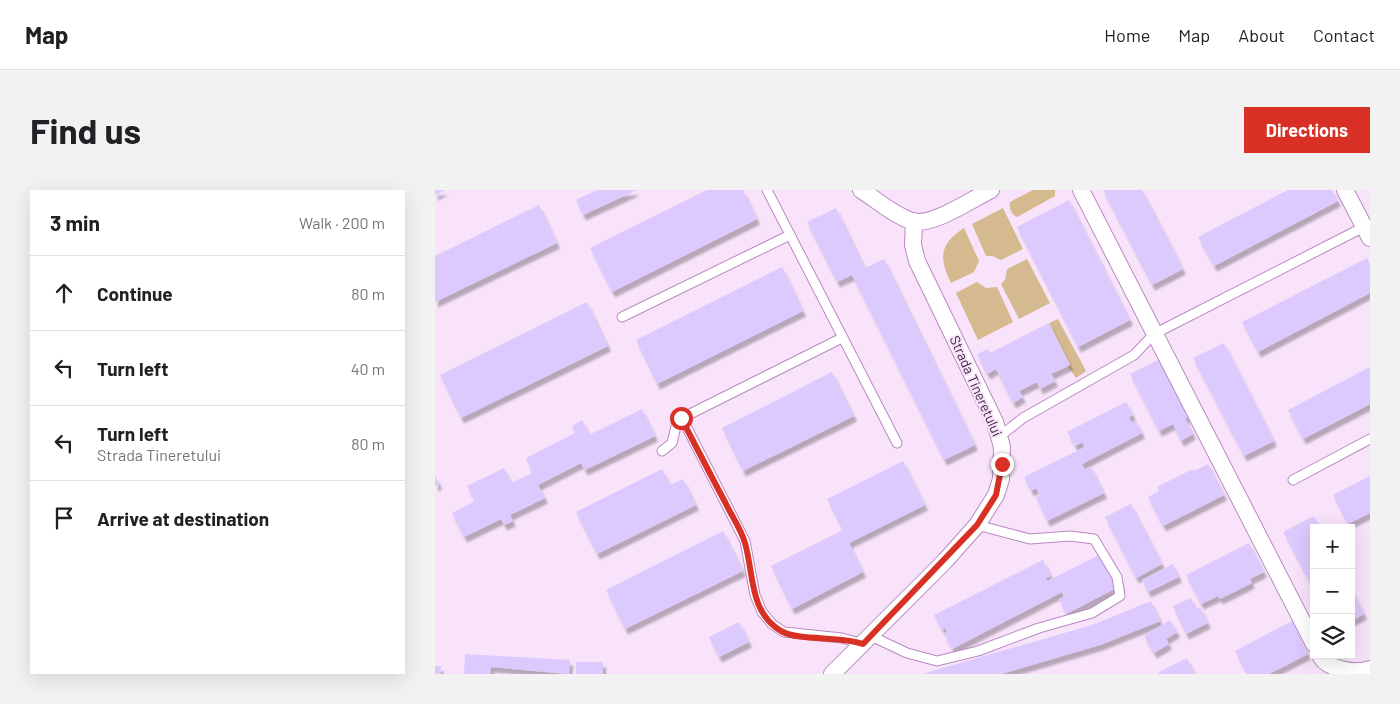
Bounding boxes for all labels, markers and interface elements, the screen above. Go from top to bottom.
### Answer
text: Map [25,20,68,49]
text: Home [1104,24,1150,46]
text: Map [1178,24,1210,46]
text: About [1238,24,1285,46]
text: Contact [1313,24,1375,46]
button: Directions [1244,107,1370,153]
text: Find us [30,109,141,151]
text: 3 min [50,210,100,235]
text: Walk · 200 m [299,213,385,232]
icon: ahead [50,279,78,307]
text: Continue [97,282,173,305]
text: 80 m [351,284,385,303]
street label: Strada Tineretului [947,333,1006,439]
icon: left [50,354,78,382]
text: Turn left [97,357,168,380]
text: 40 m [351,359,385,378]
route start [670,407,693,430]
text: Turn left [97,422,168,445]
icon: left [50,429,78,457]
text: 80 m [351,434,385,453]
text: Strada Tineretului [97,445,221,464]
route end [991,453,1014,476]
icon: arrive [50,504,78,532]
text: Arrive at destination [97,507,269,530]
map controls [1310,524,1355,659]
button: + [1310,524,1355,569]
button: − [1310,569,1355,614]
button: layers [1310,614,1355,659]

